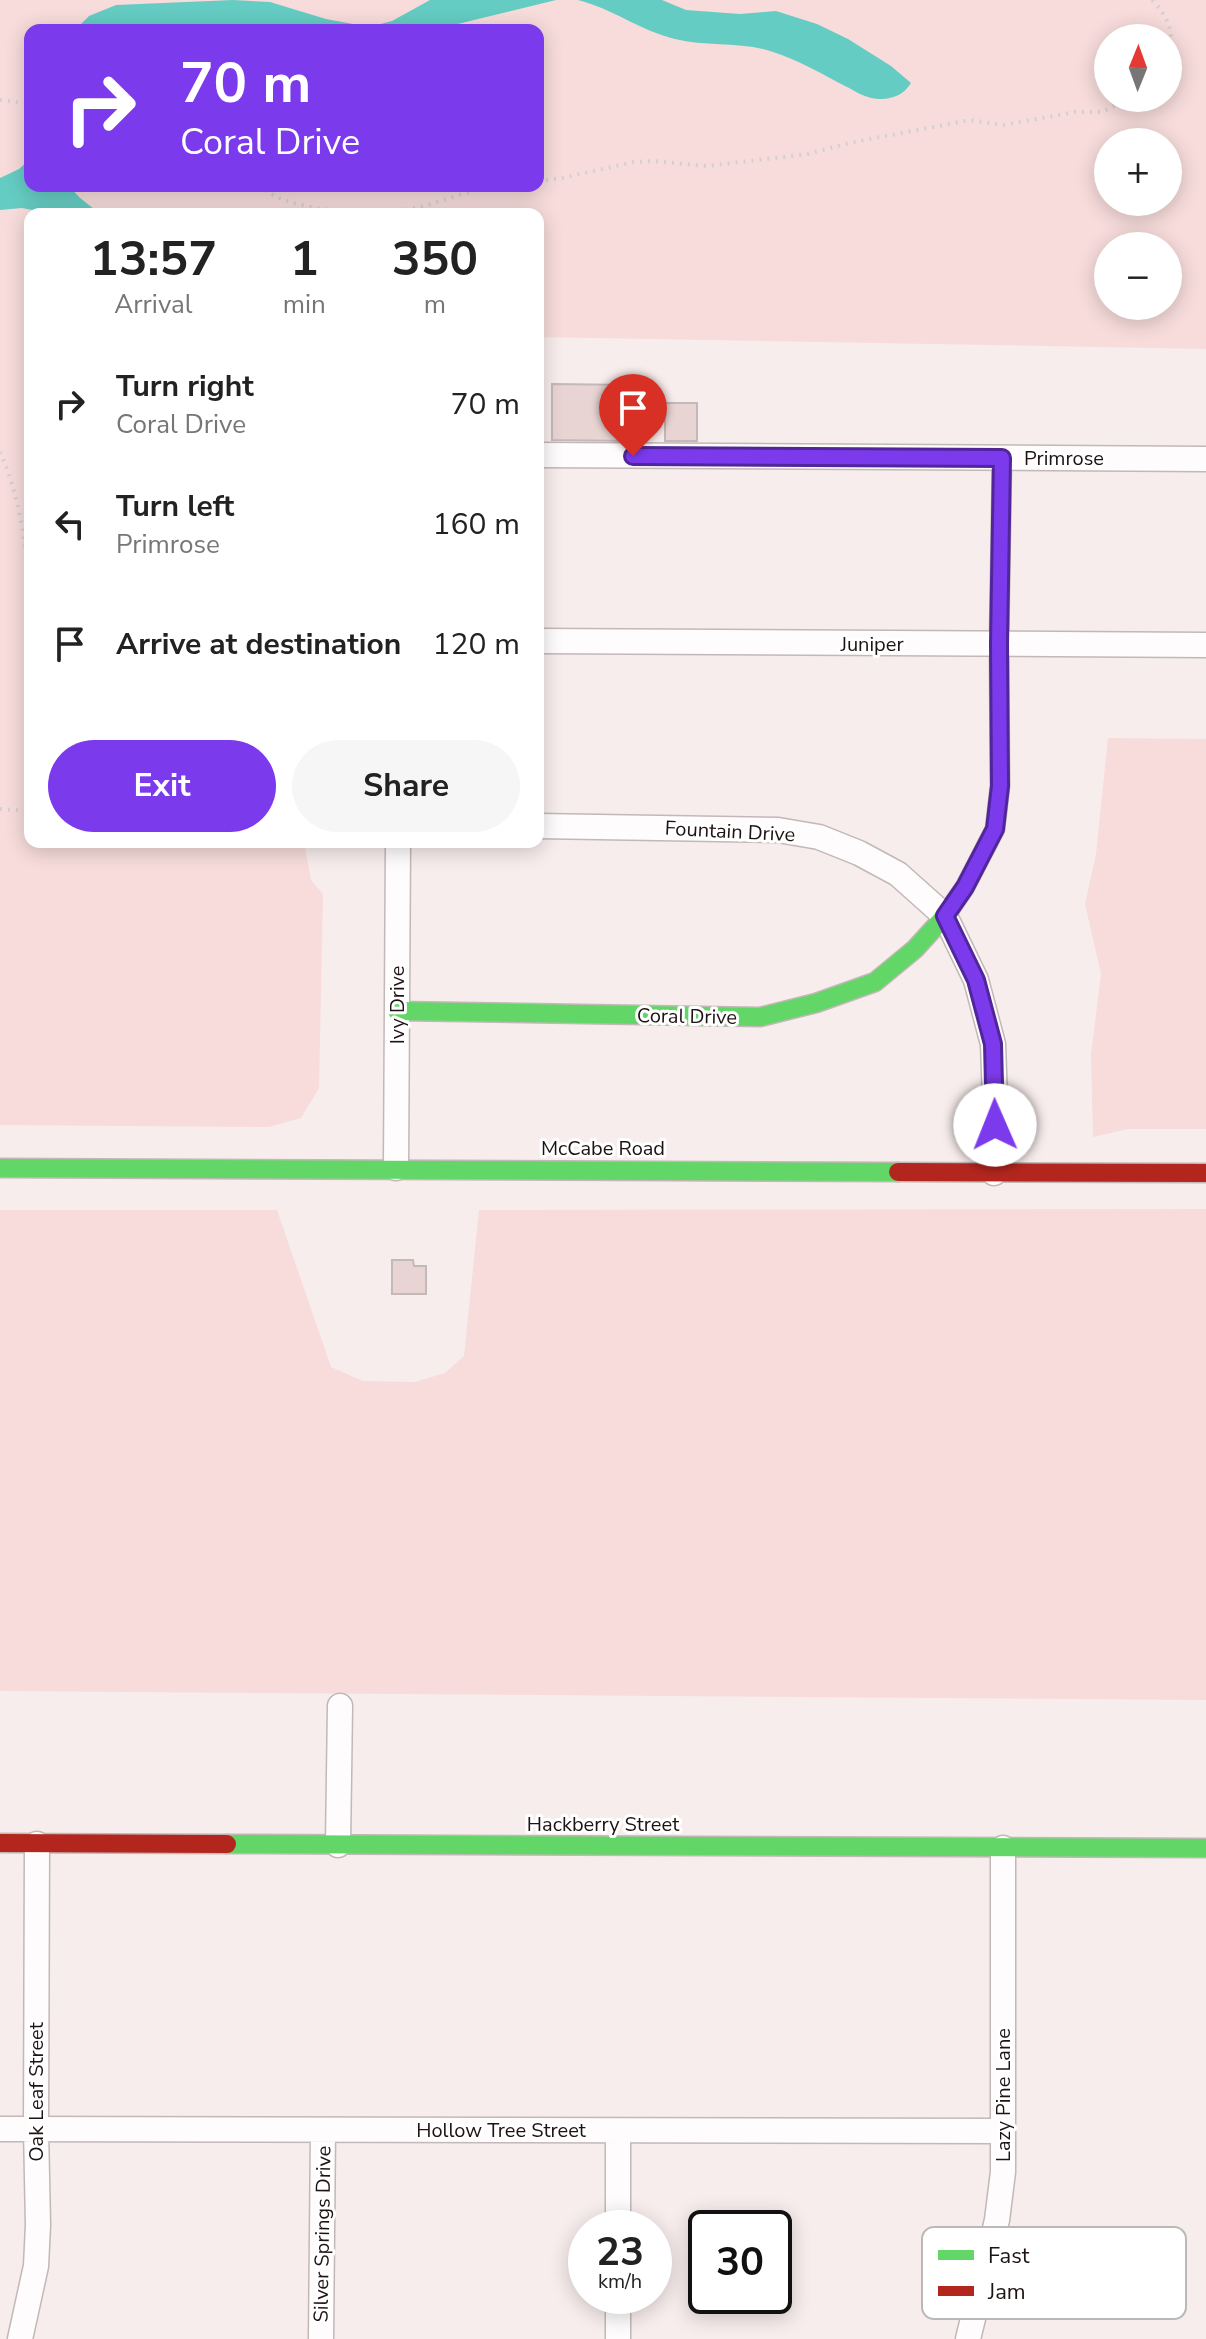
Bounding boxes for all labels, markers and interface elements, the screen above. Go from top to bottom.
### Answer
north arrow [1094,24,1182,112]
map controls [1094,24,1182,320]
text: 70 m [180,45,311,122]
icon: right [48,56,152,160]
text: Coral Drive [180,118,360,167]
button: + [1094,128,1182,216]
text: 13:57 [90,226,217,292]
text: 1 [290,226,319,292]
text: 350 [392,226,478,292]
button: − [1094,232,1182,320]
text: Arrival [114,287,193,322]
text: min [283,287,326,322]
text: m [424,287,446,322]
text: Turn right [116,366,254,407]
pin [599,374,667,456]
icon: right [48,382,92,426]
text: 70 m [451,384,520,425]
icon: arrive [611,386,655,430]
text: Coral Drive [116,407,246,442]
street label: Primrose [1024,445,1104,472]
text: Turn left [116,486,234,527]
icon: left [48,502,92,546]
text: 160 m [433,504,520,545]
text: Primrose [116,527,220,562]
icon: arrive [48,622,92,666]
text: Arrive at destination [116,624,401,665]
text: 120 m [433,624,520,665]
street label: Juniper [839,631,904,658]
button: Exit [48,740,276,832]
button: Share [292,740,520,832]
street label: Fountain Drive [664,815,796,848]
street label: Ivy Drive [384,966,411,1044]
street label: Coral Drive [637,1002,737,1031]
position arrow [953,1083,1037,1167]
street label: McCabe Road [541,1135,665,1162]
street label: Hackberry Street [527,1811,680,1838]
street label: Oak Leaf Street [23,2021,50,2162]
street label: Lazy Pine Lane [990,2028,1017,2162]
street label: Hollow Tree Street [416,2117,587,2144]
street label: Silver Springs Drive [307,2145,338,2323]
speed limit sign: 30 [688,2210,792,2314]
text: 23 [596,2225,644,2279]
legend [922,2227,1186,2319]
text: Fast [988,2241,1030,2271]
text: km/h [598,2268,642,2295]
text: Jam [987,2277,1026,2307]

